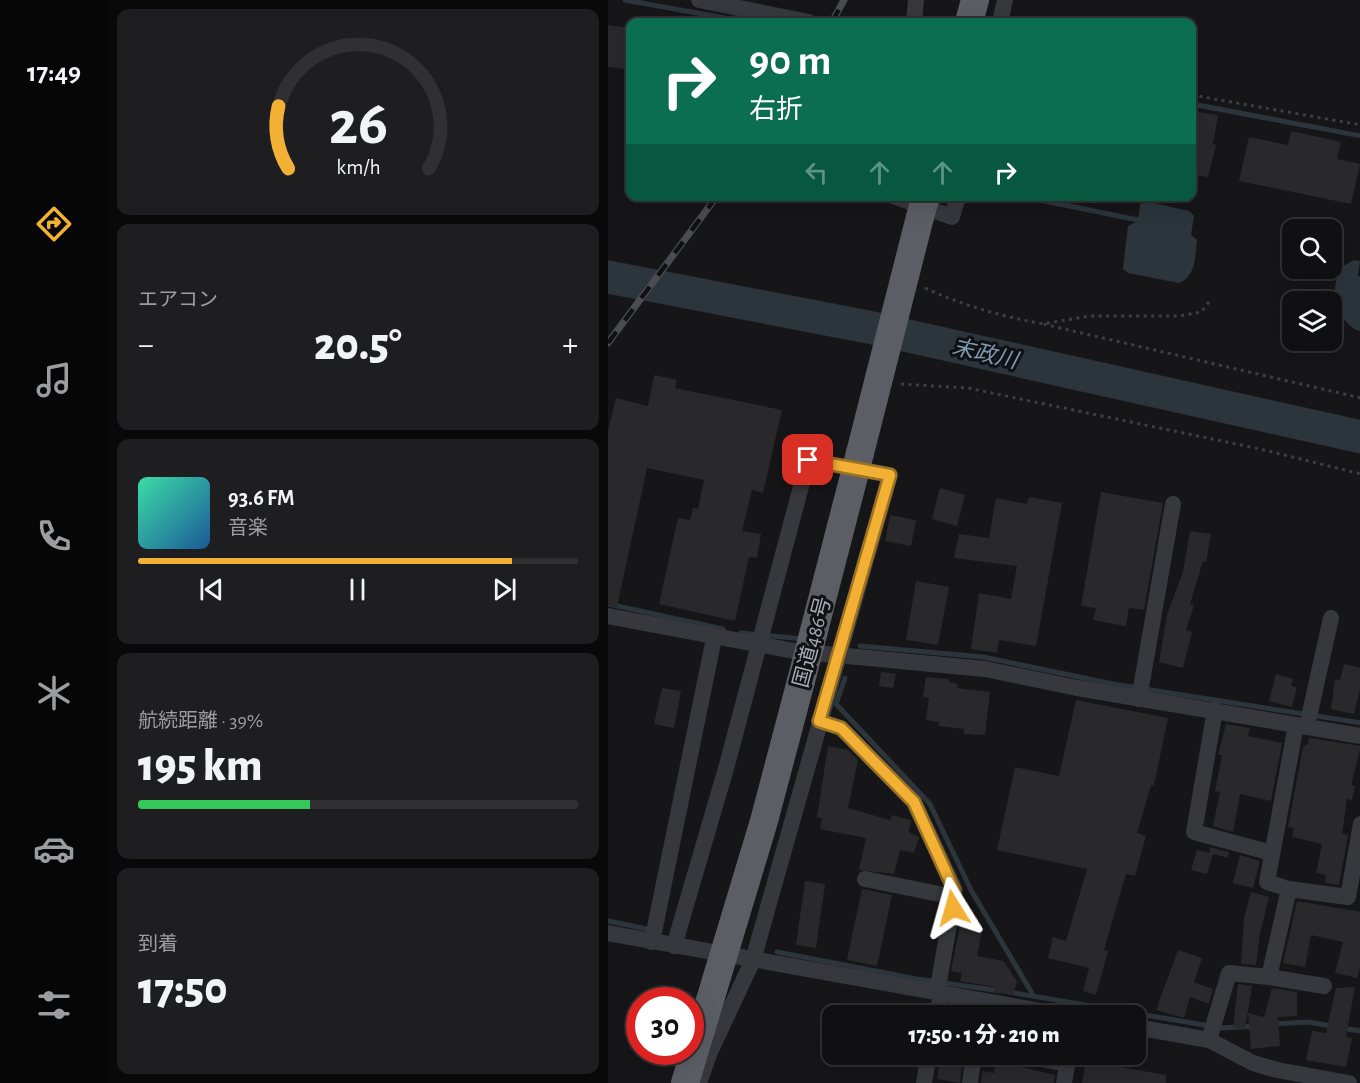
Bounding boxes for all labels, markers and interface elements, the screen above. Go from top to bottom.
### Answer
text: 90 m [749,40,831,82]
icon: right [650,42,728,120]
text: 17:49 [27,59,81,86]
text: 26 [328,93,388,155]
text: 右折 [749,96,803,123]
icon: left [800,156,833,189]
icon: ahead [863,156,896,189]
icon: ahead [926,156,959,189]
icon: right [989,156,1022,189]
text: km/h [336,157,380,178]
icon: directions [33,203,75,245]
map controls [1282,219,1342,351]
button: search [1282,219,1342,279]
text: エアコン [138,290,218,310]
button: layers [1282,291,1342,351]
text: 20.5° [314,323,402,368]
text: − [138,329,154,362]
text: + [562,329,578,362]
water label: 末政川 [950,335,1022,373]
icon: music [33,359,75,401]
pin [782,434,833,485]
icon: arrive [791,443,824,476]
text: 93.6 FM [228,487,294,509]
icon: phone [33,515,75,557]
text: 音楽 [228,518,268,538]
icon: previous [195,573,228,606]
icon: pause [341,573,374,606]
icon: next [488,573,521,606]
street label: 国道486号 [789,594,835,690]
icon: climate [33,672,75,714]
text: 航続距離 · 39% [138,711,263,731]
text: 195 km [138,744,262,789]
icon: car [33,828,75,870]
position arrow [921,876,985,940]
text: 到着 [138,934,178,954]
text: 17:50 [138,967,228,1012]
icon: filters [33,984,75,1026]
speed limit sign: 30 [626,987,704,1065]
text: 17:50 · 1 分 · 210 m [909,1024,1059,1046]

